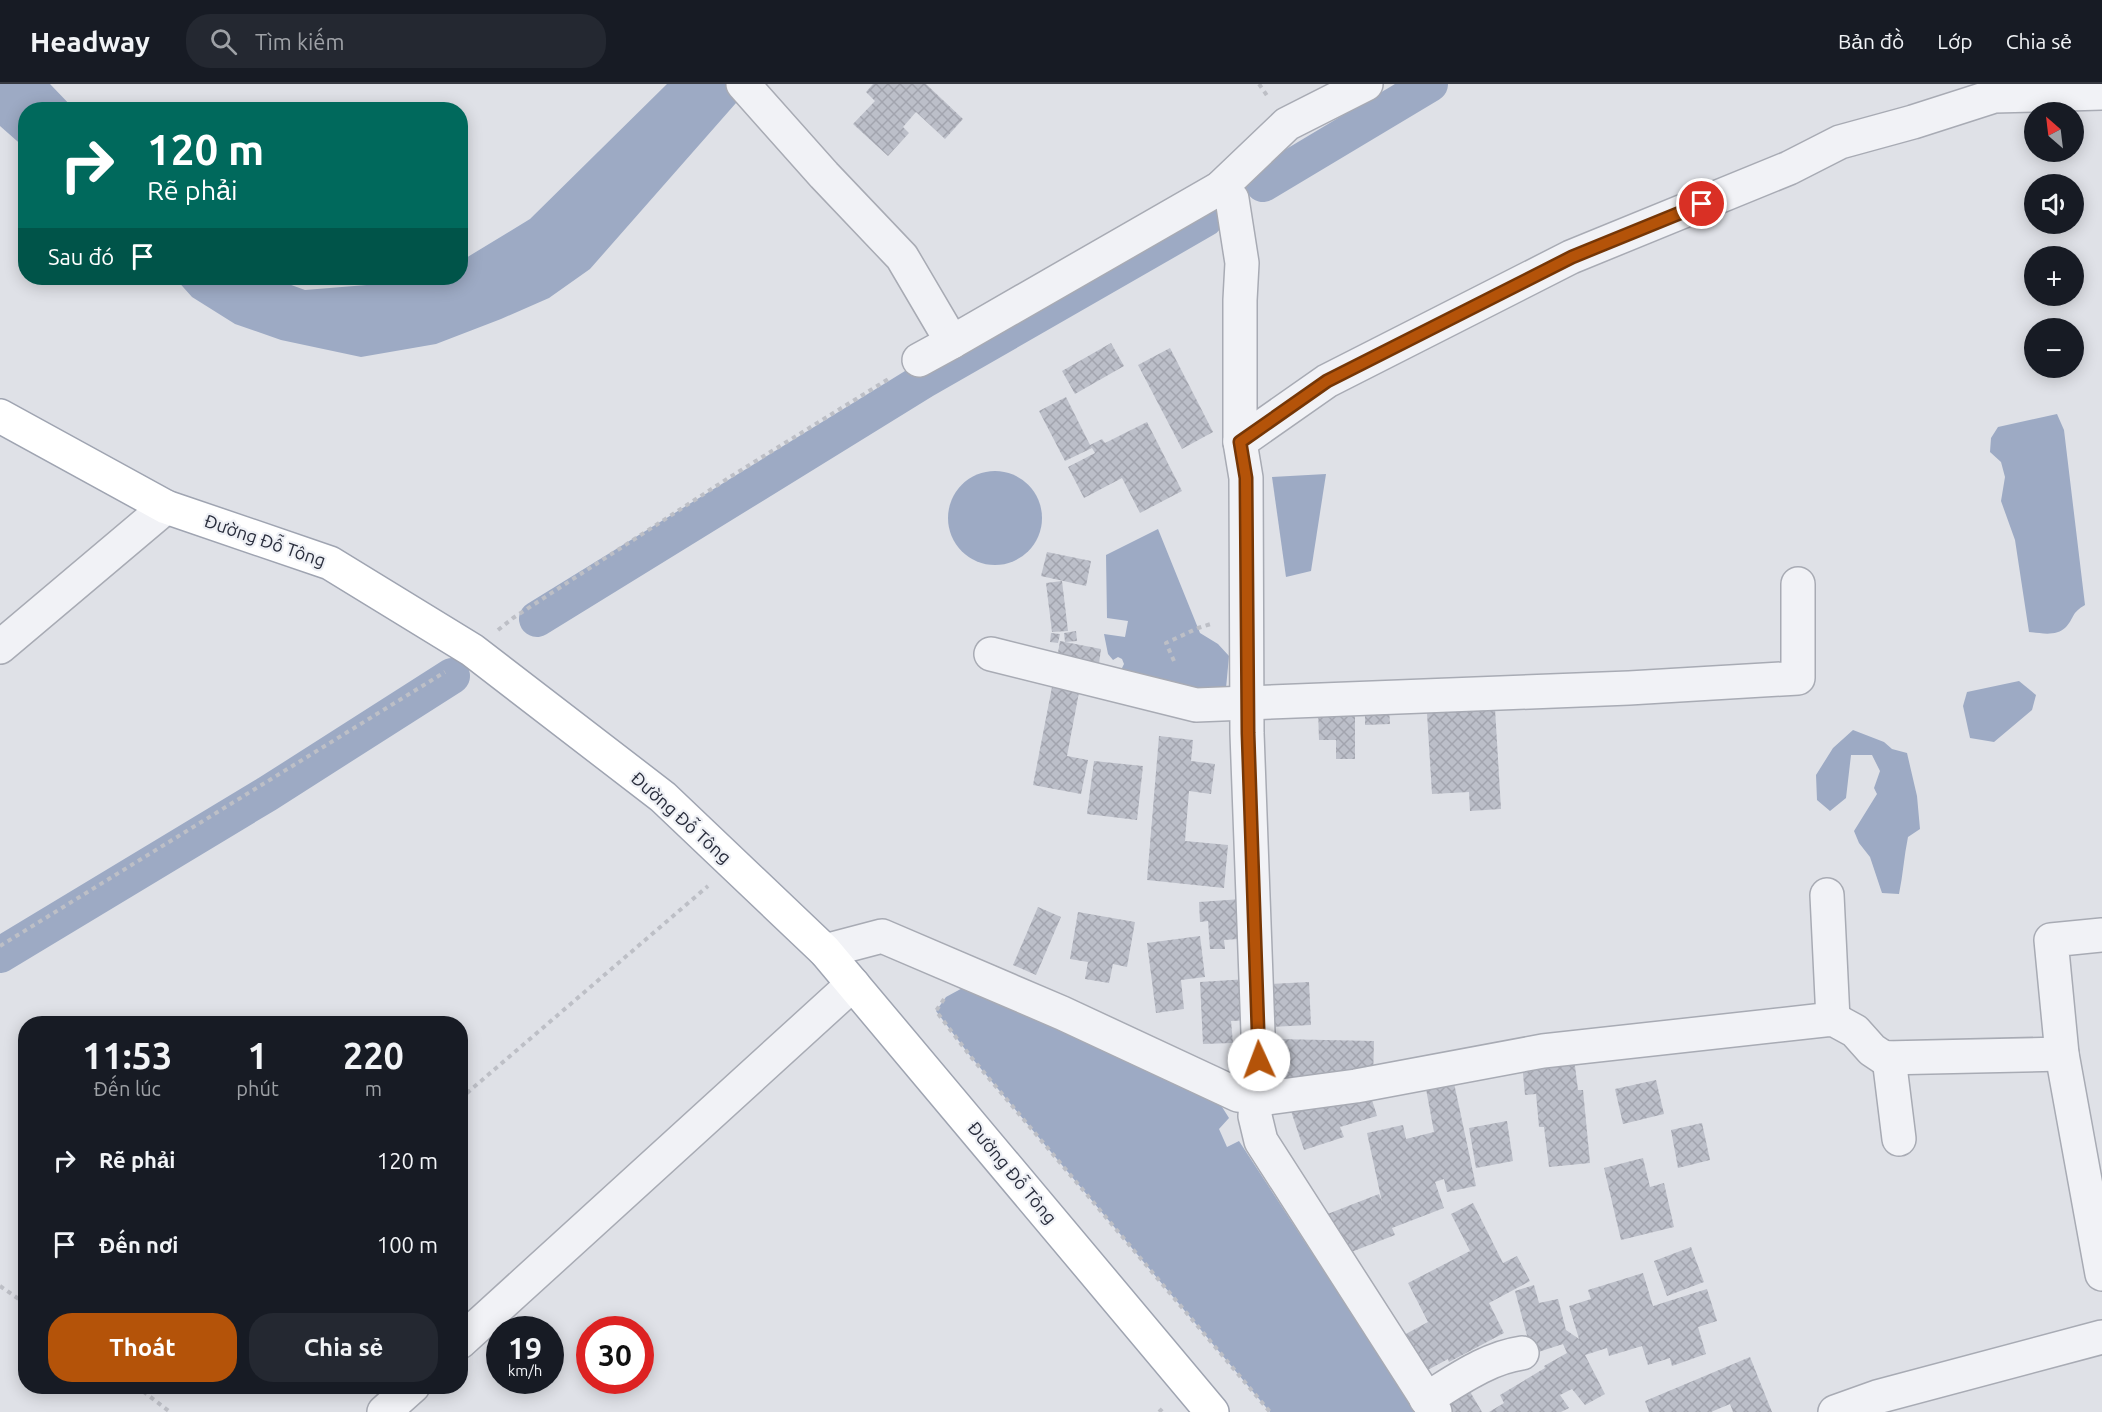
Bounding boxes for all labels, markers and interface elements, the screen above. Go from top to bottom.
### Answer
search box [186,14,606,68]
icon: search [207,25,240,58]
text: Headway [30,26,150,57]
text: Tìm kiếm [255,29,344,54]
text: Bản đồ [1838,29,1904,53]
text: Lớp [1937,29,1973,53]
text: Chia sẻ [2006,29,2072,53]
north arrow [2024,102,2084,162]
map controls [2024,102,2084,378]
icon: right [48,126,126,204]
text: 120 m [147,126,264,173]
button: sound [2024,174,2084,234]
text: Rẽ phải [147,175,238,205]
pin [1676,178,1727,229]
icon: arrive [1685,187,1718,220]
icon: arrive [126,240,159,273]
text: Sau đó [48,244,114,269]
button: + [2024,246,2084,306]
button: − [2024,318,2084,378]
street label: Đường Đỗ Tông [202,508,329,570]
street label: Đường Đỗ Tông [628,766,737,867]
position arrow [1227,1028,1291,1092]
text: 11:53 [82,1035,172,1076]
text: 1 [247,1035,268,1076]
text: 220 [343,1035,404,1076]
text: Đến lúc [93,1077,161,1100]
text: phút [236,1077,279,1100]
text: m [365,1077,382,1100]
street label: Đường Đỗ Tông [964,1116,1063,1227]
icon: right [48,1144,81,1177]
text: Rẽ phải [99,1147,175,1172]
text: 120 m [377,1148,438,1173]
icon: arrive [48,1228,81,1261]
text: Đến nơi [99,1232,178,1257]
text: 100 m [377,1232,438,1257]
button: Thoát [48,1313,237,1382]
button: Chia sẻ [249,1313,438,1382]
speed limit sign: 30 [576,1316,654,1394]
text: 19 [508,1331,542,1365]
text: km/h [508,1362,542,1379]

